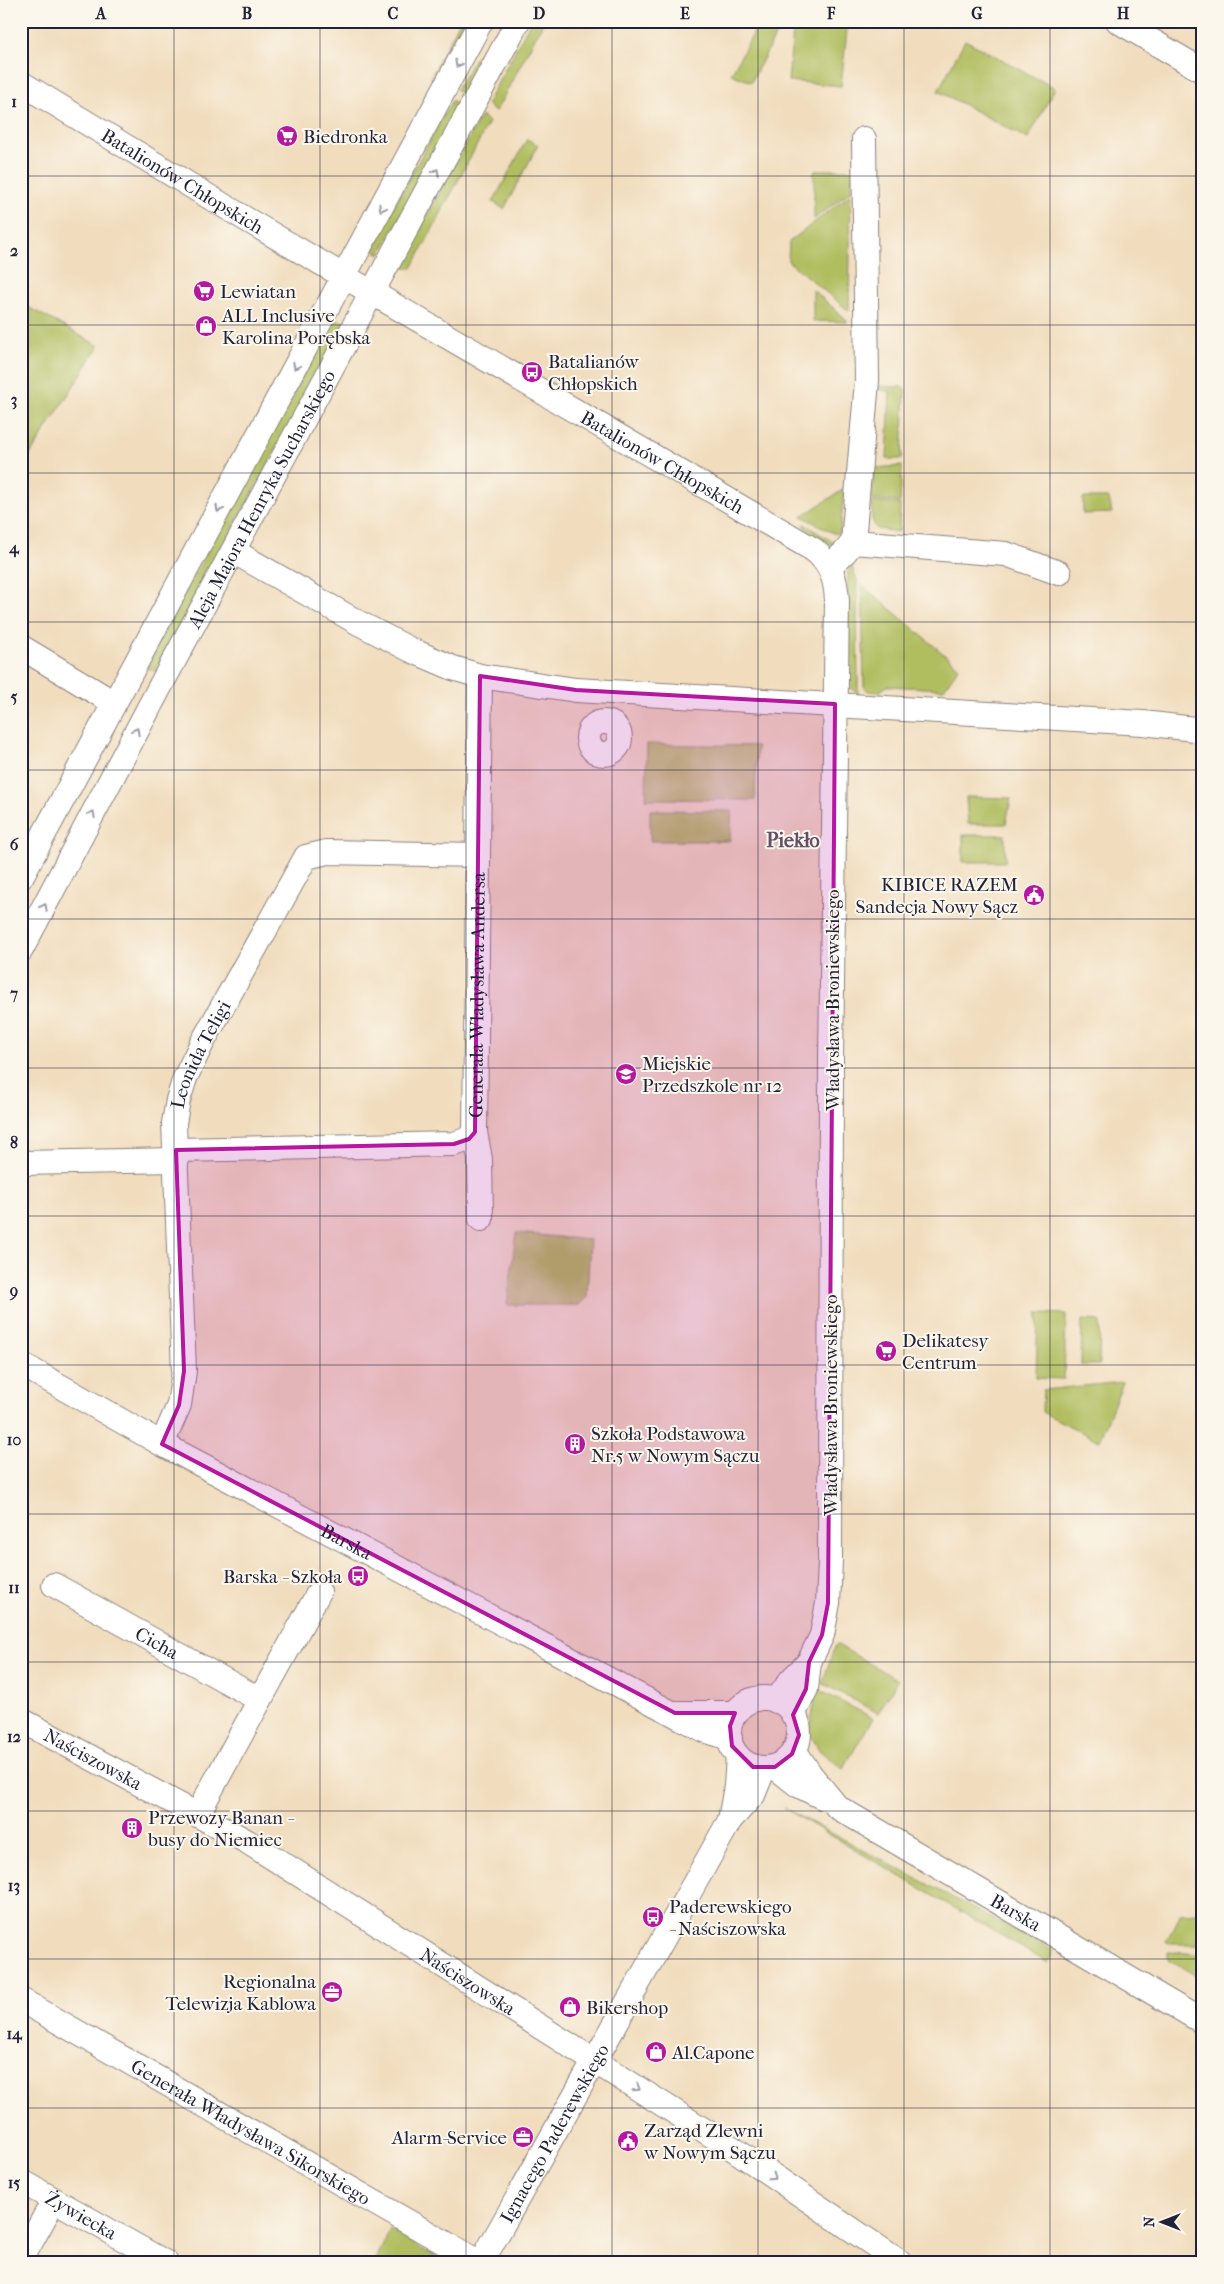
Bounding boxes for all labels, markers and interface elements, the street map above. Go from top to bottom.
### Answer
text: A [95,4,107,23]
text: B [242,4,252,23]
text: C [388,4,399,23]
text: D [533,4,545,23]
text: E [680,4,690,23]
text: F [826,4,836,23]
text: G [971,4,983,23]
text: H [1117,4,1130,23]
one-way arrow [454,59,464,68]
text: 1 [11,92,17,111]
street label: Batalionów Chłopskich [97,124,267,239]
supermarket icon: Biedronka [275,124,299,148]
place label: Biedronka [303,126,388,148]
one-way arrow [430,168,440,177]
one-way arrow [378,202,388,211]
text: 2 [10,241,18,260]
supermarket icon: Lewiatan [192,279,216,303]
place label: Lewiatan [220,281,296,303]
place label: ALL Inclusive Karolina Porębska [221,305,371,349]
shop icon: ALL Inclusive Karolina Porębska [194,314,218,338]
place label: Batalianów Chłopskich [548,351,640,395]
bus stop icon: Batalianów Chłopskich [520,360,544,384]
one-way arrow [292,361,302,370]
street label: Aleja Majora Henryka Sucharskiego [183,366,340,633]
text: 3 [11,390,17,410]
street label: Batalionów Chłopskich [576,407,748,519]
one-way arrow [215,504,225,513]
text: 4 [8,538,20,558]
text: 5 [11,687,18,706]
one-way arrow [130,728,140,737]
one-way arrow [86,811,96,820]
district label: Piekło [766,829,820,852]
text: 6 [10,835,19,854]
street label: Generała Władysława Andersa [465,872,490,1118]
place label: KIBICE RAZEM Sandecja Nowy Sącz [856,874,1018,918]
public building icon: KIBICE RAZEM Sandecja Nowy Sącz [1022,883,1046,907]
street label: Władysława Broniewskiego [822,889,844,1112]
one-way arrow [38,903,48,912]
text: 7 [9,984,18,1003]
street label: Leonida Teligi [167,997,236,1110]
place label: Miejskie Przedszkole nr 12 [642,1053,783,1097]
school or university icon: Miejskie Przedszkole nr 12 [614,1062,638,1086]
text: 8 [10,1133,18,1152]
text: 9 [9,1281,18,1301]
street label: Władysława Broniewskiego [820,1294,842,1517]
place label: Delikatesy Centrum [902,1330,989,1374]
supermarket icon: Delikatesy Centrum [874,1339,898,1363]
place label: Szkoła Podstawowa Nr.5 w Nowym Sączu [591,1423,760,1467]
text: 10 [7,1430,21,1449]
building icon: Szkoła Podstawowa Nr.5 w Nowym Sączu [563,1432,587,1456]
street label: Barska [317,1520,376,1565]
bus stop icon: Barska - Szkoła [346,1564,370,1588]
place label: Barska - Szkoła [223,1566,342,1588]
text: 11 [8,1578,20,1597]
street label: Cicha [131,1623,182,1664]
street label: Naściszowska [40,1724,146,1795]
text: 12 [7,1727,21,1746]
place label: Przewozy Banan - busy do Niemiec [147,1807,295,1851]
building icon: Przewozy Banan - busy do Niemiec [120,1816,144,1840]
text: 13 [8,1876,20,1896]
street label: Barska [986,1890,1045,1936]
place label: Paderewskiego - Naściszowska [669,1896,792,1940]
bus stop icon: Paderewskiego - Naściszowska [641,1905,665,1929]
street label: Naściszowska [416,1944,519,2020]
place label: Regionalna Telewizja Kablowa [166,1971,316,2015]
office icon: Regionalna Telewizja Kablowa [320,1980,344,2004]
shop icon: Bikershop [558,1995,582,2019]
place label: Bikershop [586,1997,668,2019]
text: 14 [6,2024,23,2044]
street label: Ignacego Paderewskiego [496,2040,614,2227]
shop icon: Al.Capone [644,2040,668,2064]
place label: Al.Capone [671,2042,755,2064]
street label: Generała Władysława Sikorskiego [127,2055,374,2210]
one-way arrow [632,2082,641,2091]
place label: Zarząd Zlewni w Nowym Sączu [643,2120,776,2164]
office icon: Alarm-Service [511,2125,535,2149]
place label: Alarm-Service [391,2127,507,2149]
public building icon: Zarząd Zlewni w Nowym Sączu [616,2129,640,2153]
one-way arrow [768,2171,777,2180]
text: 15 [8,2173,20,2192]
street label: Żywiecka [41,2187,120,2245]
north arrow [1136,2196,1186,2246]
text: N [1141,2216,1158,2227]

